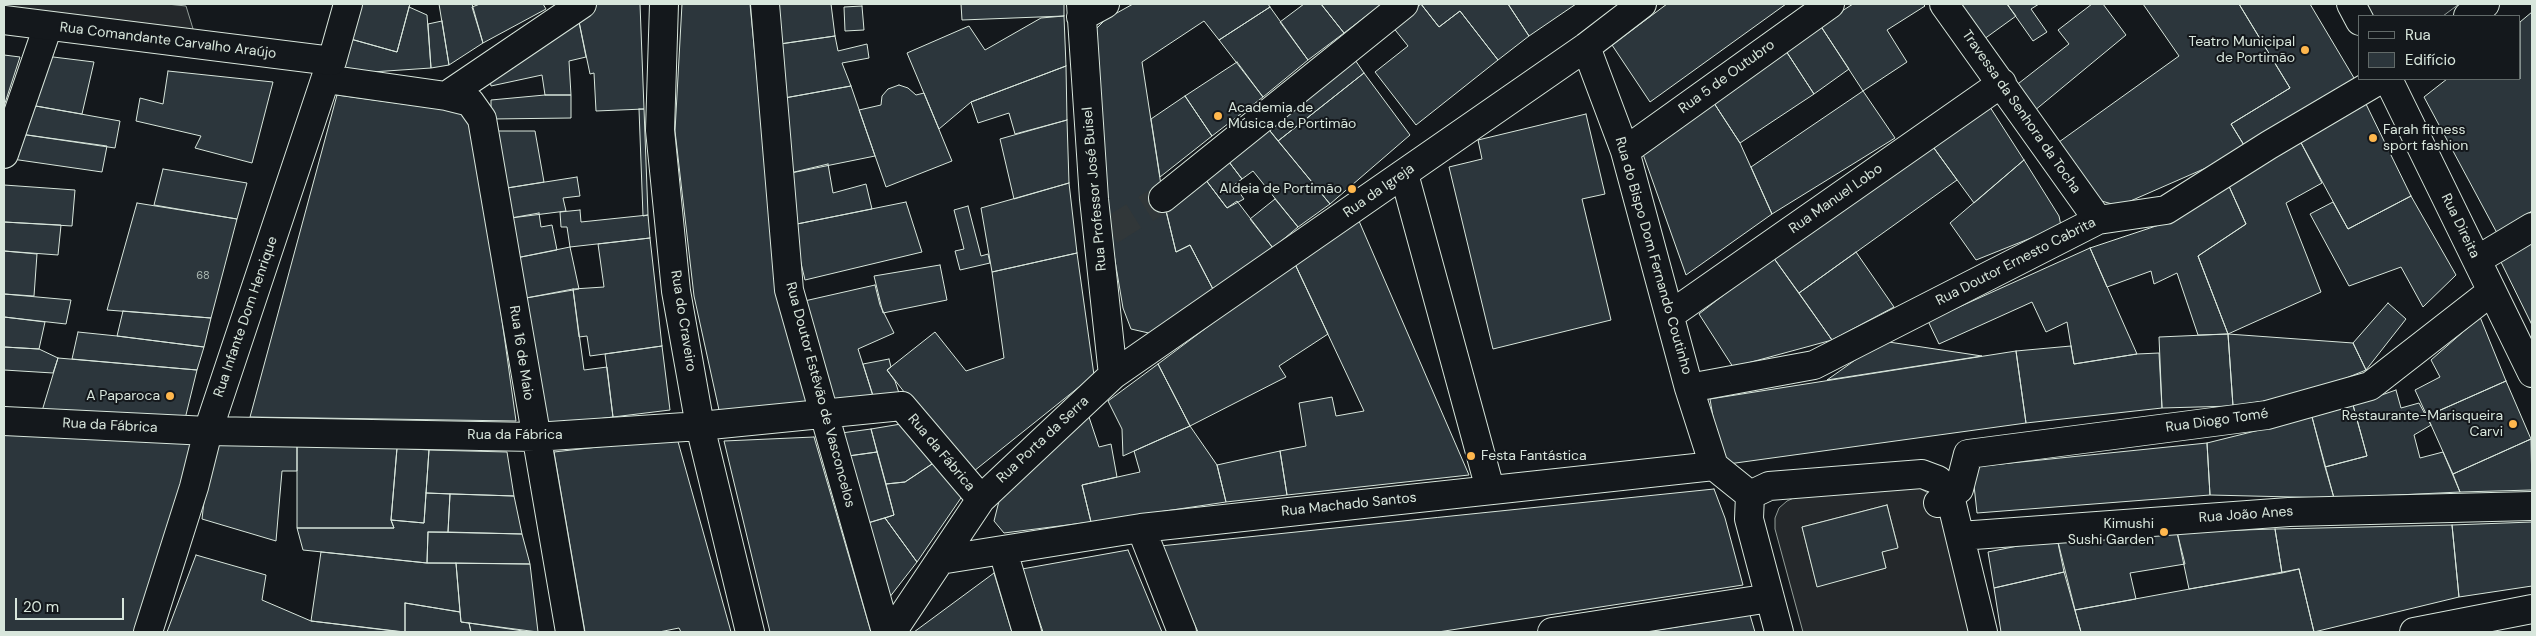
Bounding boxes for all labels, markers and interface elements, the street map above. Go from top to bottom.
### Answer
legend [2358,15,2521,80]
street label: Rua Comandante Carvalho Araújo [59,19,277,63]
text: Rua [2405,25,2431,45]
street label: Travessa da Senhora da Tocha [1958,27,2084,197]
place label: Teatro Municipal de Portimão [2189,34,2295,66]
street label: Rua 5 de Outubro [1676,36,1778,118]
marker: Teatro Municipal de Portimão [2299,44,2311,56]
text: Edifício [2405,50,2456,70]
place label: Academia de Música de Portimão [1228,100,1356,132]
street label: Rua Professor José Buisel [1079,106,1111,272]
marker: Academia de Música de Portimão [1212,110,1224,122]
place label: Farah fitness sport fashion [2383,122,2468,154]
marker: Farah fitness sport fashion [2367,132,2379,144]
street label: Rua do Bispo Dom Fernando Coutinho [1611,135,1695,377]
street label: Rua da Igreja [1340,160,1418,222]
street label: Rua Manuel Lobo [1786,160,1886,238]
place label: Aldeia de Portimão [1219,181,1342,197]
marker: Aldeia de Portimão [1346,183,1358,195]
street label: Rua Direita [2437,191,2483,261]
street label: Rua Doutor Ernesto Cabrita [1933,214,2099,310]
street label: Rua Infante Dom Henrique [211,234,281,400]
house number: 68 [196,269,210,283]
street label: Rua do Craveiro [667,269,699,373]
street label: Rua Doutor Estêvão de Vasconcelos [782,280,858,510]
street label: Rua 16 de Maio [505,304,537,402]
place label: A Paparoca [86,388,160,404]
marker: A Paparoca [164,390,176,402]
street label: Rua Porta da Serra [993,393,1093,487]
street label: Rua Diogo Tomé [2165,405,2269,437]
place label: Restaurante-Marisqueira Carvi [2342,408,2503,441]
street label: Rua da Fábrica [904,411,978,495]
street label: Rua da Fábrica [62,415,158,437]
marker: Restaurante-Marisqueira Carvi [2507,418,2519,430]
street label: Rua da Fábrica [467,427,563,443]
place label: Festa Fantástica [1481,448,1587,464]
marker: Festa Fantástica [1465,450,1477,462]
street label: Rua Machado Santos [1281,490,1417,520]
street label: Rua João Anes [2198,503,2294,527]
place label: Kimushi Sushi Garden [2068,516,2154,548]
marker: Kimushi Sushi Garden [2158,526,2170,538]
scale bar [18,588,126,620]
text: 20 m [23,597,59,617]

